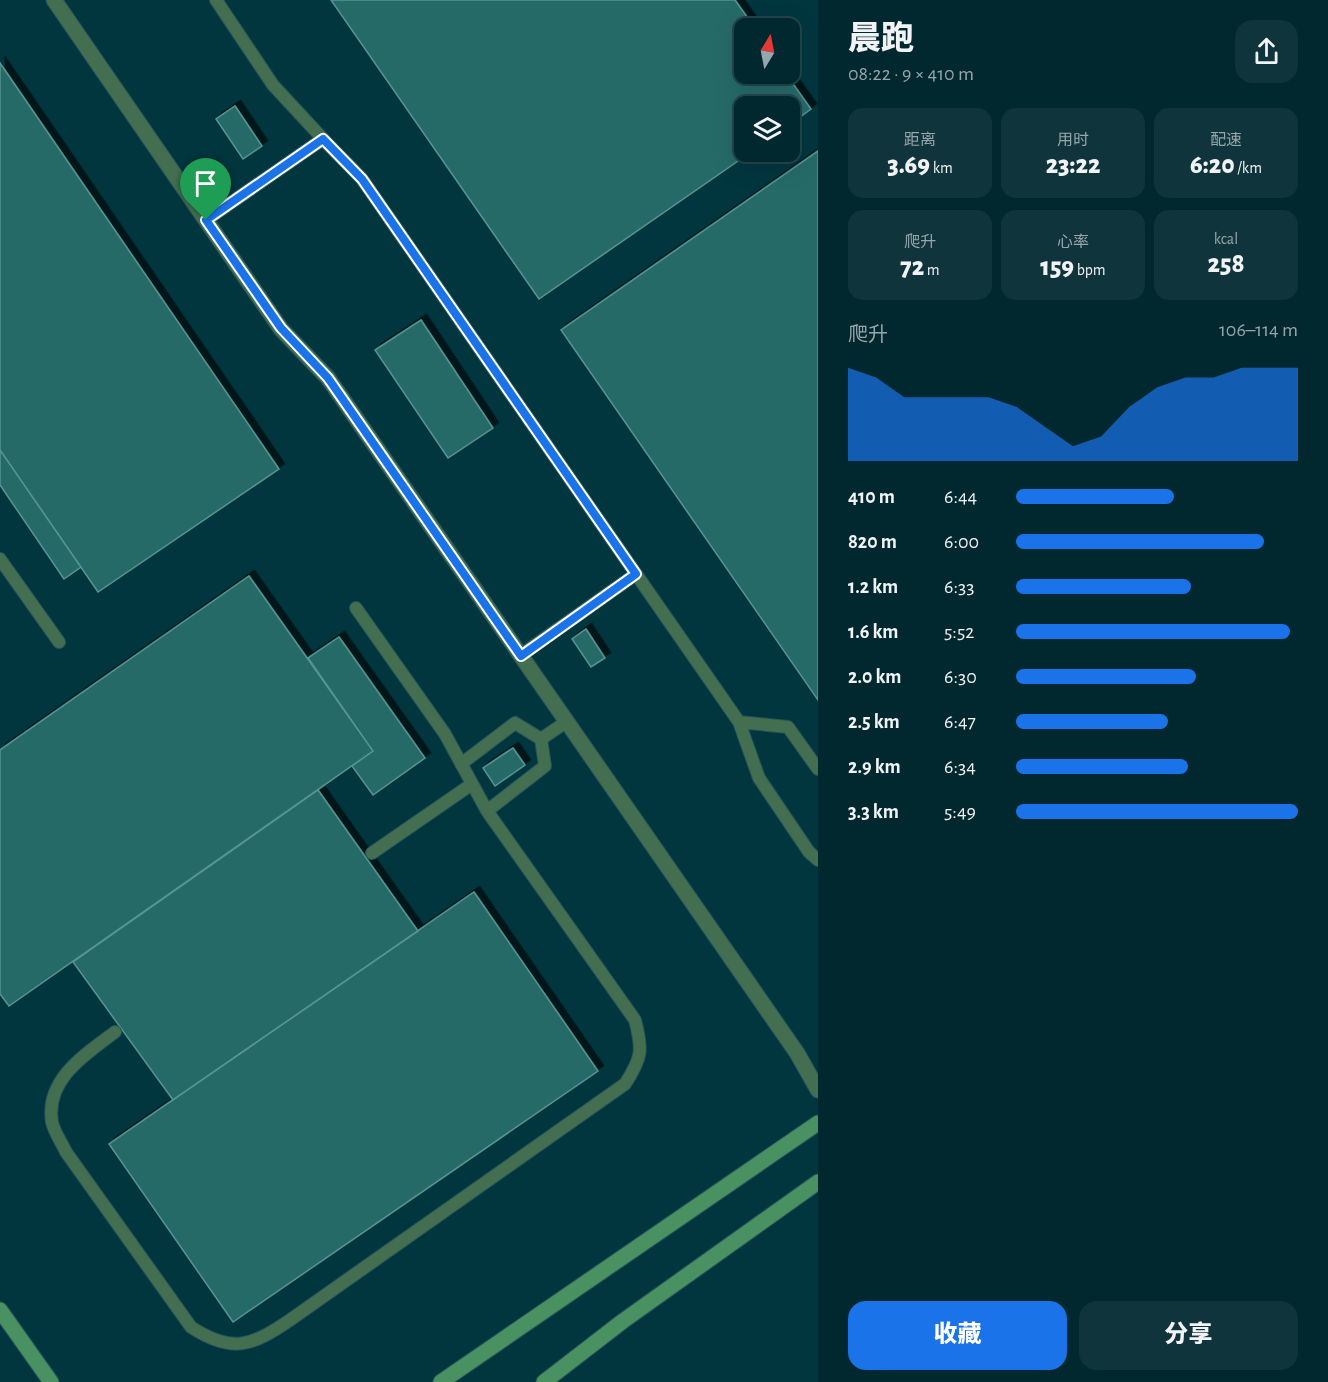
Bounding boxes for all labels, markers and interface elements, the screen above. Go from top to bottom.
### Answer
north arrow [734,18,800,84]
map controls [734,18,800,162]
button: share [1235,20,1298,83]
text: 晨跑 [848,23,914,56]
text: 08:22 · 9 × 410 m [848,64,974,84]
button: layers [734,96,800,162]
text: 距离 [904,132,936,148]
text: 用时 [1057,132,1089,148]
text: 配速 [1210,132,1242,148]
text: 3.69 [887,152,930,178]
text: 23:22 [1046,152,1100,178]
text: 6:20 [1190,152,1235,178]
pin [180,158,231,220]
text: km [930,160,953,176]
text: /km [1235,160,1262,176]
icon: arrive [189,167,222,200]
text: kcal [1214,231,1238,247]
text: 爬升 [904,234,936,250]
text: 心率 [1057,234,1089,250]
text: 258 [1208,251,1244,277]
text: 72 [900,254,924,280]
text: 159 [1040,254,1074,280]
text: m [924,262,940,278]
text: bpm [1074,262,1106,278]
text: 106–114 m [1219,320,1298,340]
text: 爬升 [848,325,888,345]
text: 410 m [848,487,895,507]
text: 6:44 [944,487,977,507]
text: 820 m [848,532,897,552]
text: 6:00 [944,532,979,552]
text: 1.2 km [848,577,898,597]
text: 6:33 [944,577,974,597]
text: 1.6 km [848,622,899,642]
text: 5:52 [944,622,974,642]
text: 2.0 km [848,667,901,687]
text: 6:30 [944,667,977,687]
text: 2.5 km [848,712,900,732]
text: 6:47 [944,712,976,732]
text: 2.9 km [848,757,901,777]
text: 6:34 [944,757,976,777]
text: 3.3 km [848,802,899,822]
text: 5:49 [944,802,976,822]
button: 收藏 [848,1301,1067,1370]
button: 分享 [1079,1301,1298,1370]

